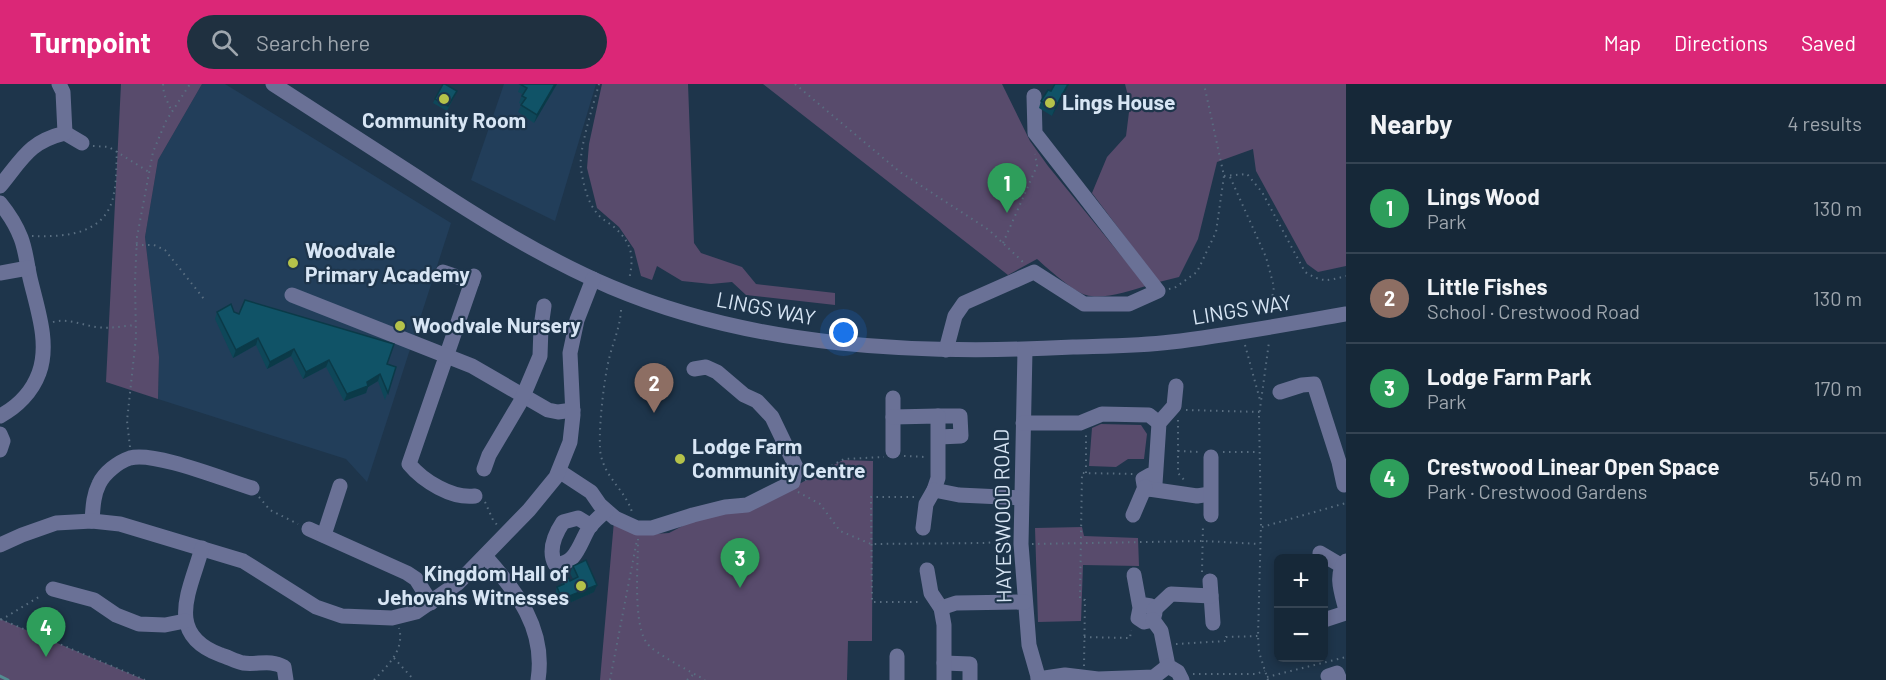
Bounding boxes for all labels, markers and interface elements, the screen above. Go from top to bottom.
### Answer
search box [187,15,607,69]
text: Turnpoint [30,25,151,59]
icon: search [208,26,241,59]
text: Search here [256,29,370,55]
text: Map [1604,30,1641,55]
text: Directions [1674,30,1768,55]
text: Saved [1801,30,1856,55]
place label: Lings House [1062,89,1176,114]
marker: Community Room [437,92,451,106]
marker: Lings House [1043,96,1057,110]
place label: Community Room [362,107,526,132]
text: Nearby [1370,108,1452,139]
text: 4 results [1787,111,1862,135]
pin: 1 [988,164,1026,213]
text: Lings Wood [1427,183,1540,209]
text: 1 [1386,196,1393,220]
text: 130 m [1813,196,1862,220]
text: Park [1427,209,1466,233]
place label: Woodvale Primary Academy [305,237,470,286]
marker: Woodvale Primary Academy [286,256,300,270]
text: Little Fishes [1427,273,1548,299]
street label: LINGS WAY [715,286,818,329]
text: 2 [1384,286,1395,310]
text: 130 m [1813,286,1862,310]
street label: LINGS WAY [1190,288,1293,329]
text: School · Crestwood Road [1427,299,1640,323]
place label: Woodvale Nursery [412,312,581,337]
your location [829,318,858,347]
marker: Woodvale Nursery [393,319,407,333]
text: Lodge Farm Park [1427,363,1592,389]
pin: 2 [634,364,674,413]
text: 3 [1384,376,1395,400]
text: 170 m [1814,376,1862,400]
text: Park [1427,389,1466,413]
street label: HAYESWOOD ROAD [987,429,1016,603]
place label: Lodge Farm Community Centre [692,433,865,482]
marker: Lodge Farm Community Centre [673,452,687,466]
text: Crestwood Linear Open Space [1427,453,1720,479]
text: 4 [1383,466,1396,490]
text: 540 m [1809,466,1862,490]
text: Park · Crestwood Gardens [1427,479,1647,503]
pin: 3 [720,538,760,588]
map controls [1274,554,1328,662]
button: + [1274,554,1328,608]
place label: Kingdom Hall of Jehovahs Witnesses [378,560,569,609]
marker: Kingdom Hall of Jehovahs Witnesses [574,579,588,593]
pin: 4 [26,608,66,657]
button: − [1274,608,1328,662]

